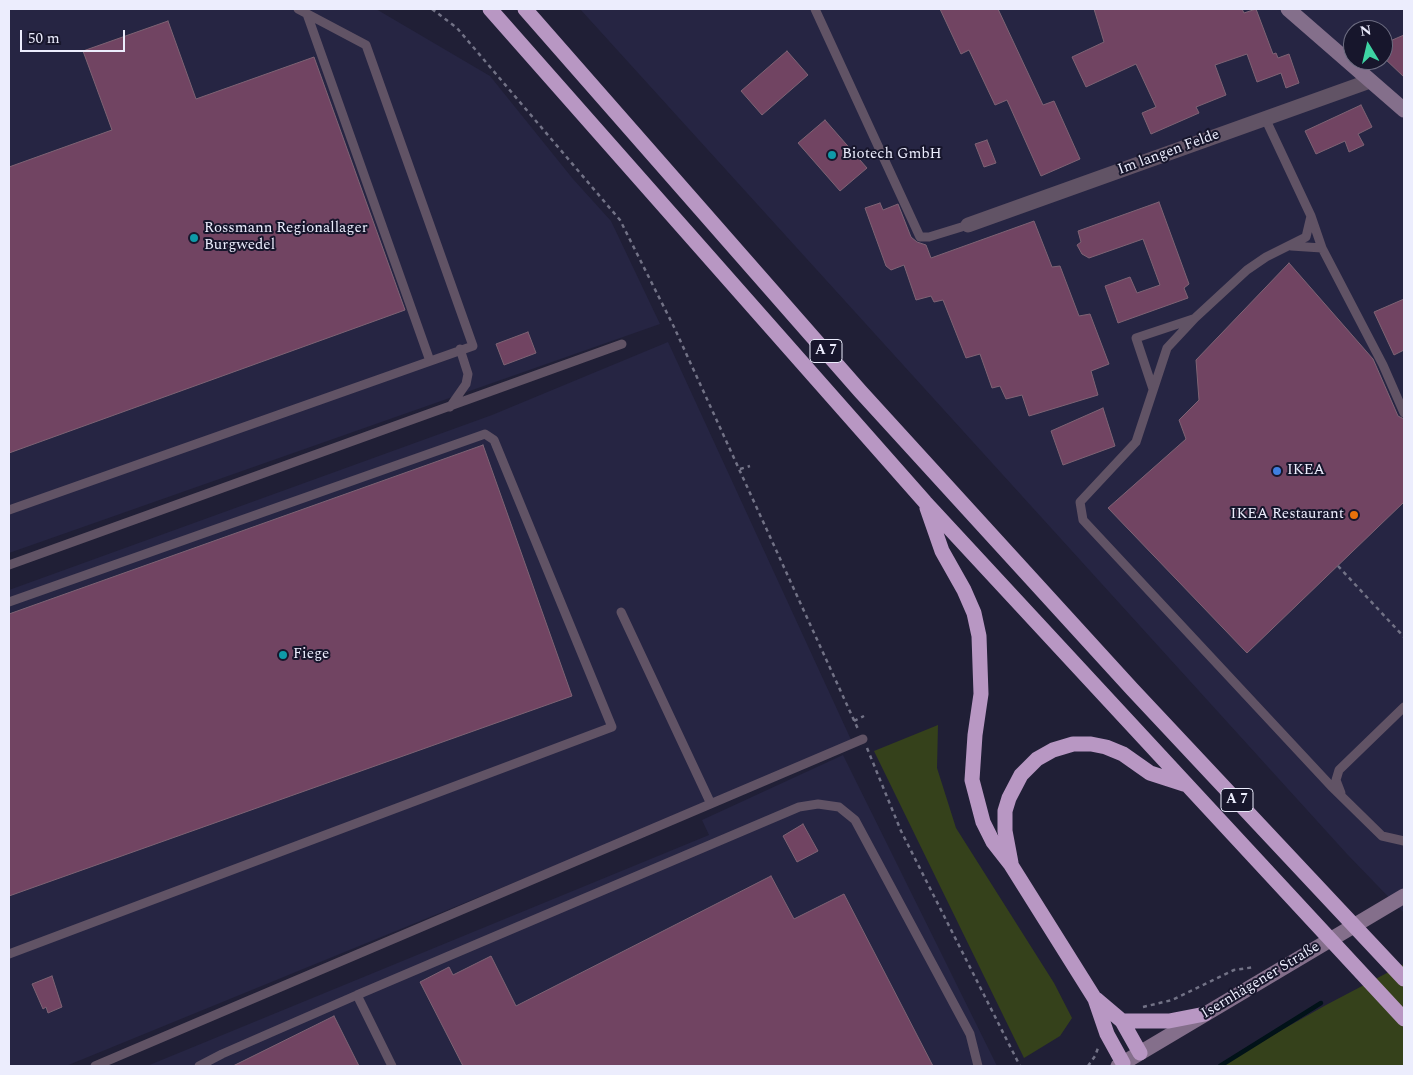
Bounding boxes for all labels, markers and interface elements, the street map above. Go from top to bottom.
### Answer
text: N [1358,19,1373,42]
scale bar [22,20,128,52]
north arrow [1343,20,1393,70]
text: 50 m [28,27,60,50]
street label: Im langen Felde [1116,126,1222,180]
place label: Biotech GmbH [842,146,942,164]
marker: Biotech GmbH [826,149,838,161]
place label: Rossmann Regionallager Burgwedel [204,220,368,255]
marker: Rossmann Regionallager Burgwedel [188,232,200,244]
road number: A 7 [810,340,842,362]
place label: IKEA [1287,462,1325,480]
marker: IKEA [1271,465,1283,477]
place label: IKEA Restaurant [1231,506,1344,524]
marker: IKEA Restaurant [1348,509,1360,521]
place label: Fiege [293,646,329,664]
marker: Fiege [277,649,289,661]
road number: A 7 [1221,788,1253,812]
street label: Isernhägener Straße [1199,939,1323,1023]

